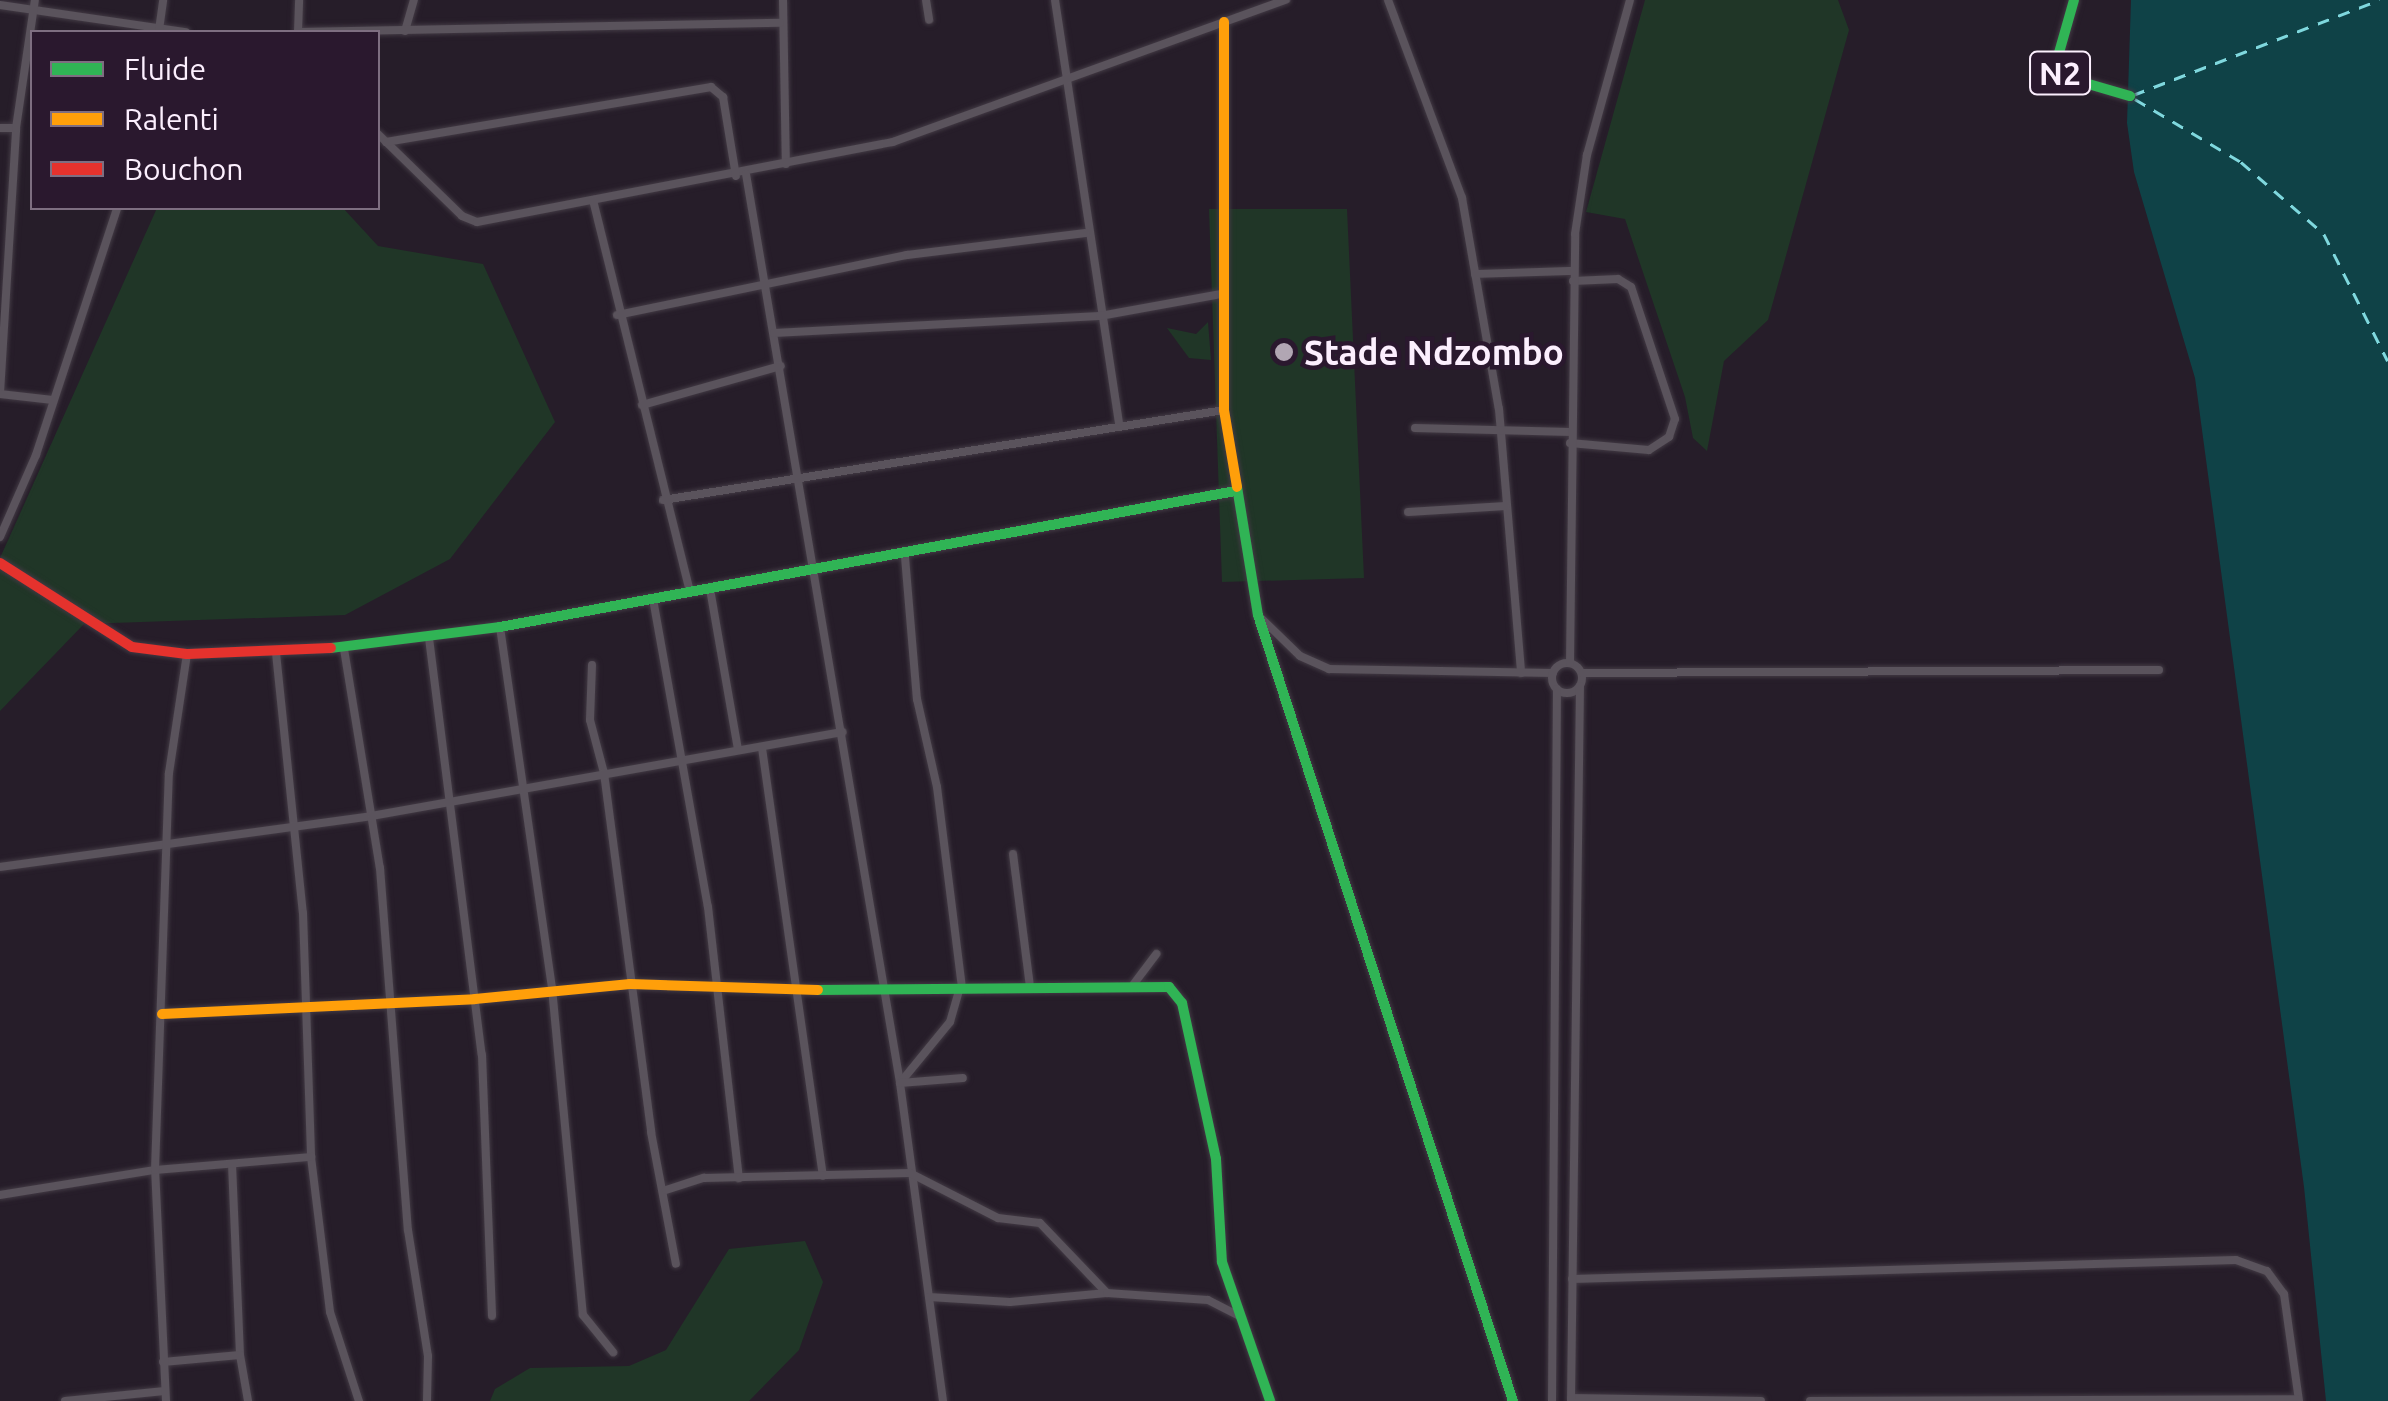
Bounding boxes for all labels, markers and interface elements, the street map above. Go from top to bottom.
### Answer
legend [30,30,380,210]
road number: N2 [2028,46,2092,100]
text: Fluide [124,52,206,86]
text: Ralenti [124,102,219,136]
text: Bouchon [124,152,244,186]
place label: Stade Ndzombo [1304,331,1564,373]
marker: Stade Ndzombo [1273,341,1295,363]

